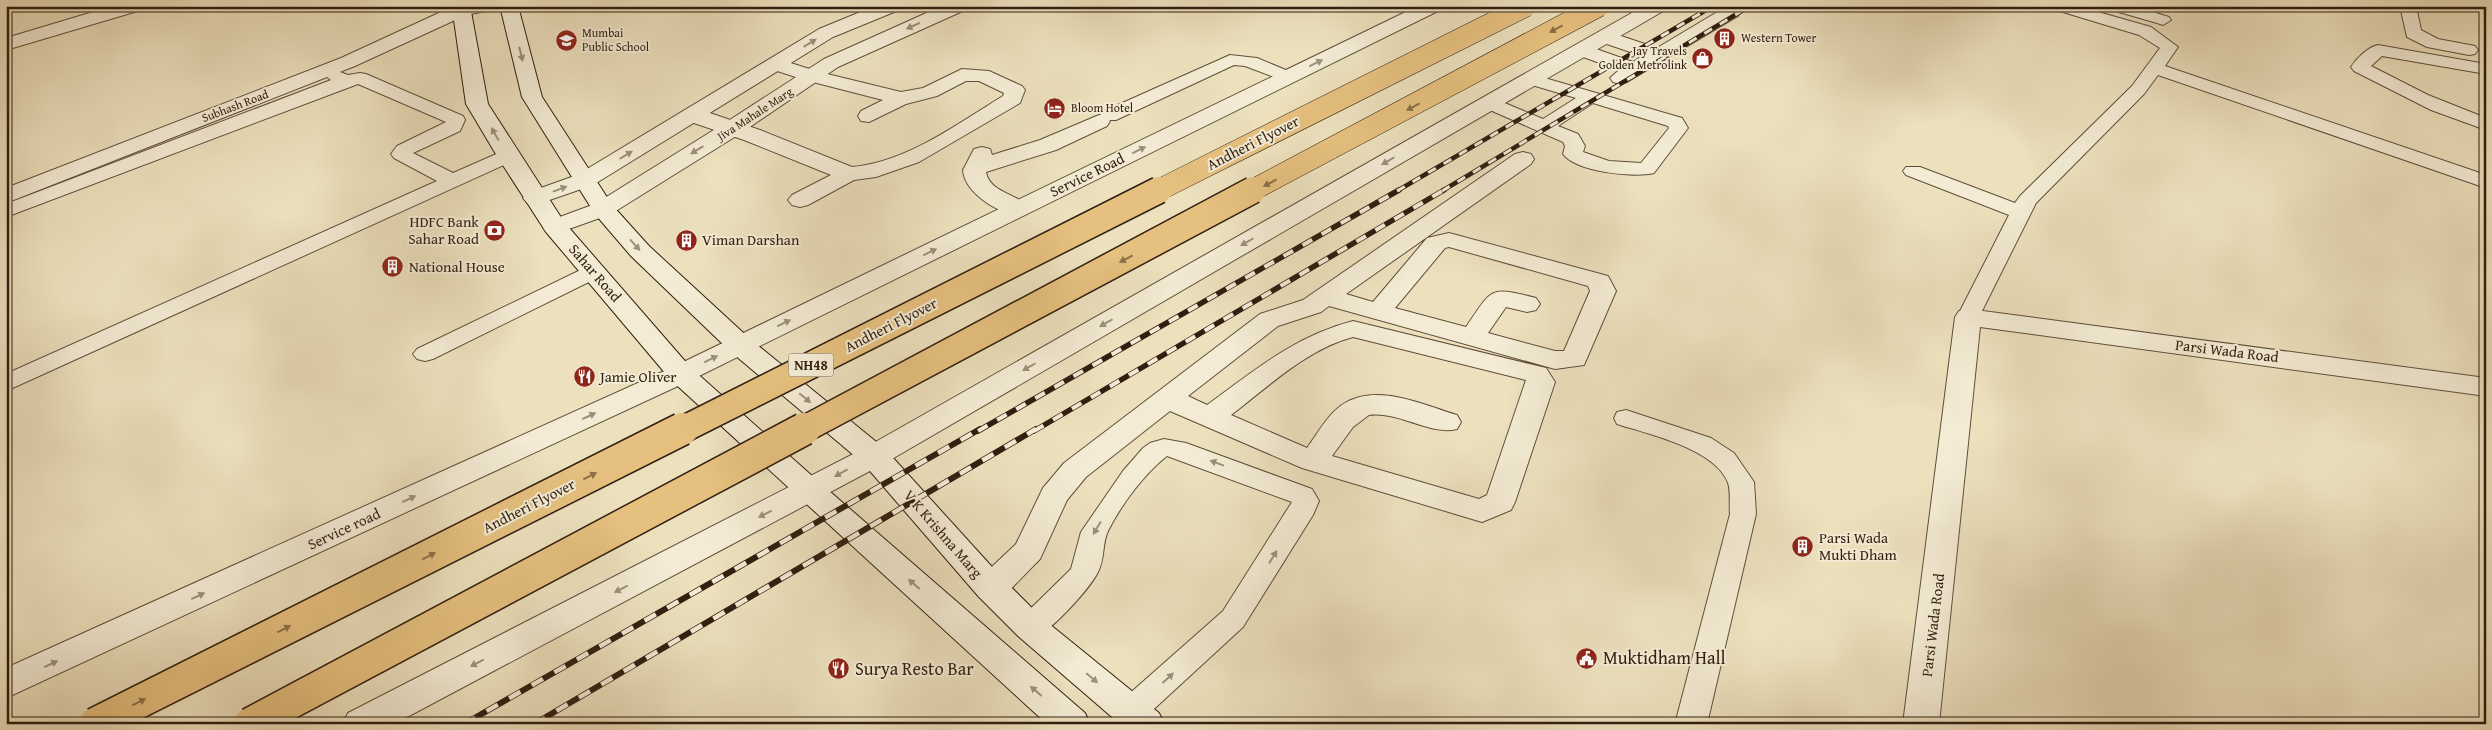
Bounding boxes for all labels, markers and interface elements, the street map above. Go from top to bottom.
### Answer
one-way arrow [906,22,920,30]
place label: Mumbai Public School [582,24,650,55]
one-way arrow [1550,25,1563,34]
building icon: Western Tower [1713,26,1737,50]
school or university icon: Mumbai Public School [554,28,578,52]
place label: Western Tower [1741,29,1816,46]
one-way arrow [803,38,816,47]
place label: Jay Travels Golden Metrolink [1599,42,1688,73]
one-way arrow [517,46,525,61]
shop icon: Jay Travels Golden Metrolink [1691,46,1715,70]
one-way arrow [1309,59,1323,67]
street label: Jiva Mahale Marg [712,83,796,146]
street label: Subhash Road [199,85,271,126]
hotel icon: Bloom Hotel [1043,96,1067,120]
place label: Bloom Hotel [1071,99,1134,116]
one-way arrow [1407,102,1420,111]
street label: Andheri Flyover [1203,110,1303,175]
one-way arrow [490,127,499,141]
one-way arrow [691,146,704,155]
one-way arrow [1132,146,1146,154]
street label: Service Road [1046,147,1128,202]
one-way arrow [620,150,633,159]
one-way arrow [1381,157,1396,165]
one-way arrow [1263,179,1277,187]
one-way arrow [553,185,568,193]
place label: HDFC Bank Sahar Road [408,211,479,249]
bank icon: HDFC Bank Sahar Road [483,219,507,243]
building icon: Viman Darshan [674,228,698,252]
place label: Viman Darshan [702,229,800,250]
one-way arrow [1240,238,1255,246]
street label: Sahar Road [564,239,627,306]
one-way arrow [630,239,641,252]
one-way arrow [923,248,937,256]
building icon: National House [381,255,405,279]
one-way arrow [1119,255,1134,263]
place label: National House [409,256,505,277]
street label: Andheri Flyover [841,292,941,357]
one-way arrow [1100,318,1113,327]
one-way arrow [777,319,791,327]
street label: Parsi Wada Road [2174,334,2280,367]
road number: NH48 [788,354,834,376]
one-way arrow [704,355,718,363]
one-way arrow [1021,363,1036,371]
restaurant icon: Jamie Oliver [572,365,596,389]
place label: Jamie Oliver [598,366,677,387]
one-way arrow [798,393,811,404]
one-way arrow [582,412,596,420]
one-way arrow [1209,459,1224,467]
one-way arrow [835,469,848,478]
one-way arrow [583,472,597,480]
street label: Andheri Flyover [479,473,579,538]
street label: V K Krishna Marg [899,485,988,583]
one-way arrow [402,494,416,502]
street label: Service road [304,503,384,555]
one-way arrow [758,510,773,518]
one-way arrow [1093,522,1102,535]
place label: Parsi Wada Mukti Dham [1819,527,1897,565]
building icon: Parsi Wada Mukti Dham [1791,535,1815,559]
one-way arrow [1269,550,1278,563]
one-way arrow [422,552,436,560]
street label: Parsi Wada Road [1916,572,1949,678]
one-way arrow [908,578,920,590]
one-way arrow [614,585,628,593]
one-way arrow [191,592,205,600]
one-way arrow [277,625,291,633]
place label: Muktidham Hall [1603,644,1726,671]
public building icon: Muktidham Hall [1575,646,1599,670]
place label: Surya Resto Bar [855,655,974,682]
restaurant icon: Surya Resto Bar [827,657,851,681]
one-way arrow [470,659,484,668]
one-way arrow [43,660,58,668]
one-way arrow [1085,673,1098,684]
one-way arrow [1161,673,1174,684]
one-way arrow [1029,686,1042,697]
one-way arrow [131,698,146,706]

